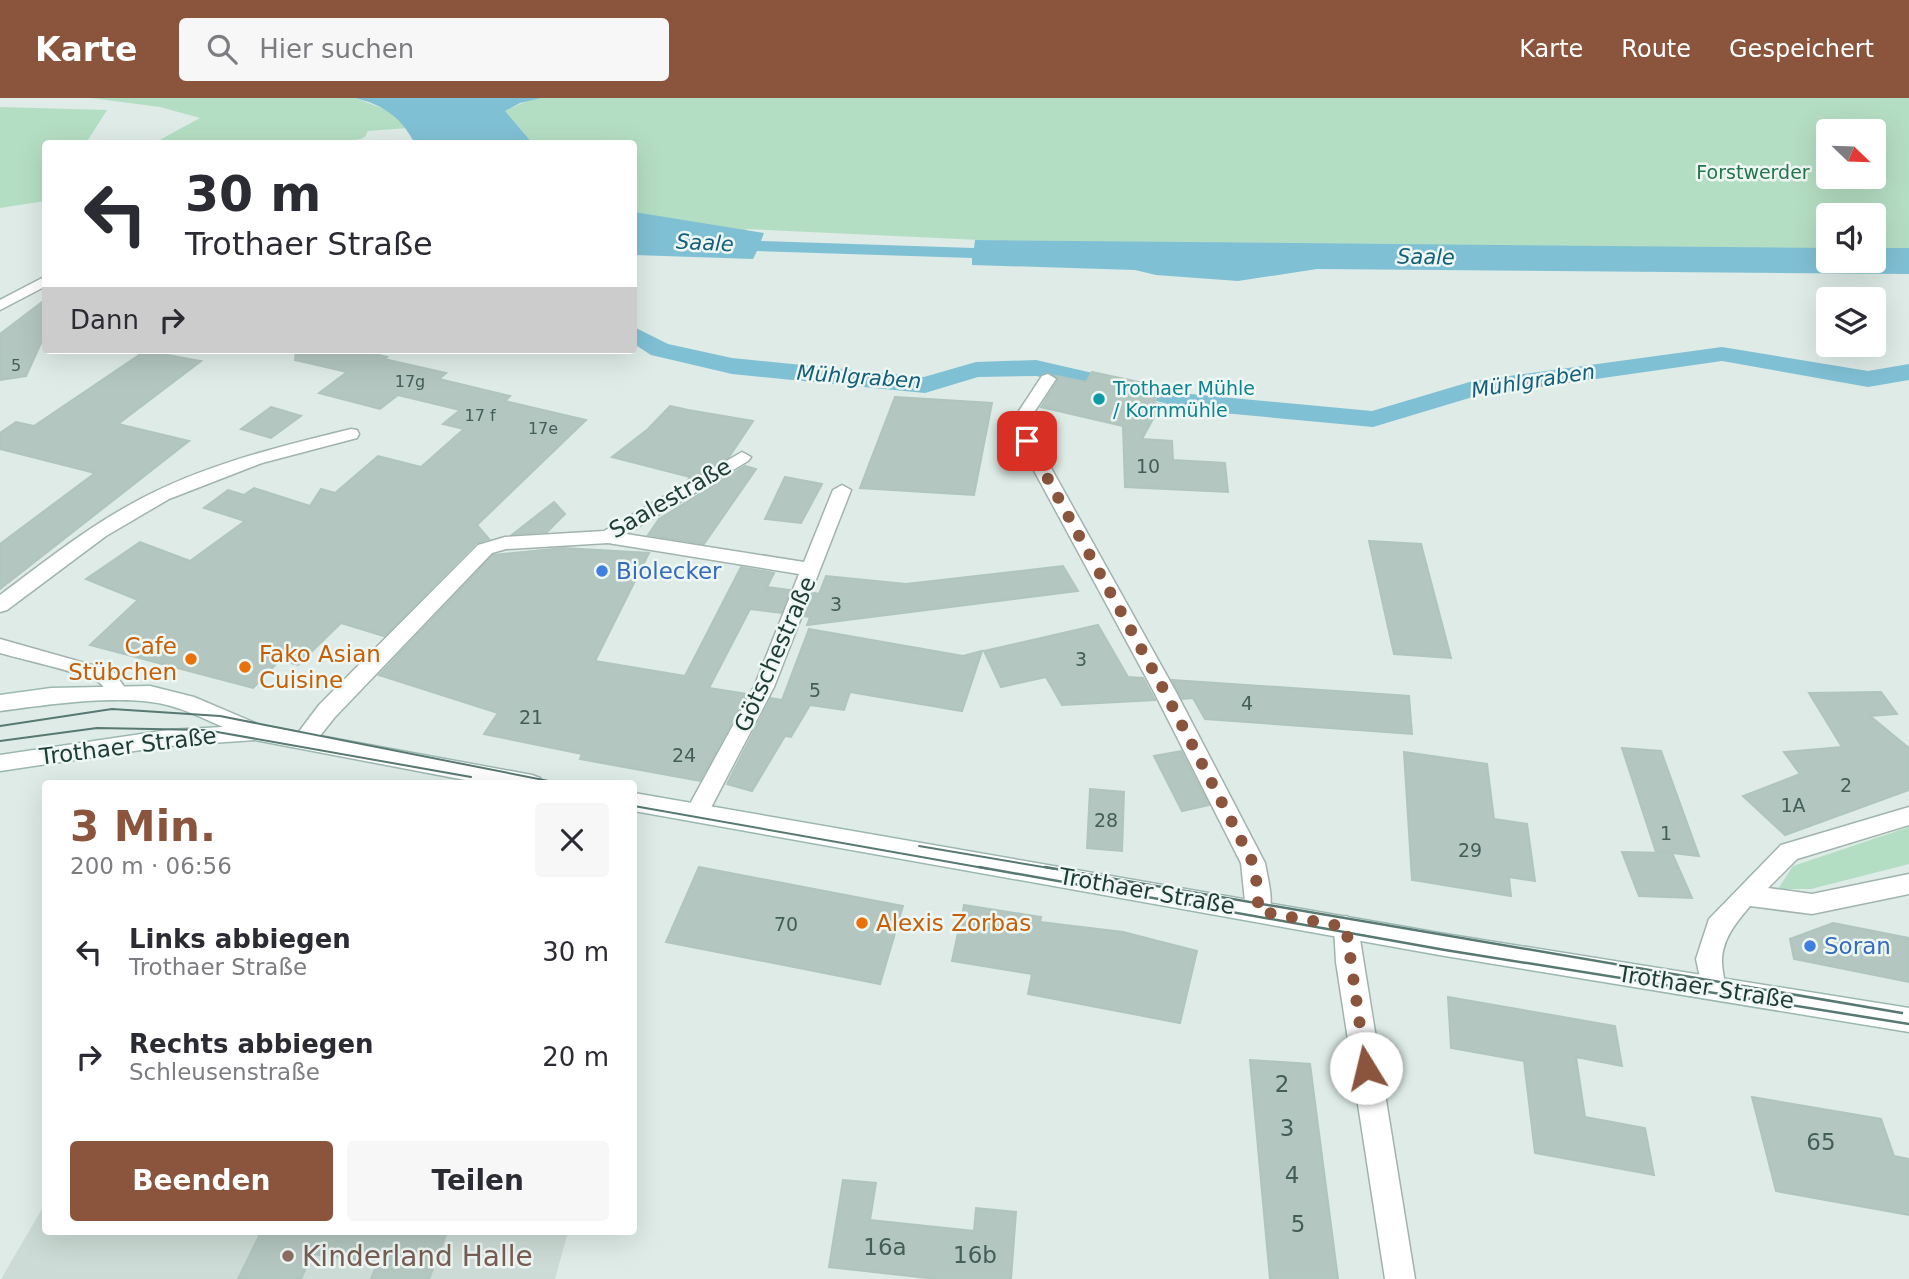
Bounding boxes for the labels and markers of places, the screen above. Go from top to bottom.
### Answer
place label: Trothaer Mühle / Kornmühle [1112,377,1255,421]
marker: Trothaer Mühle / Kornmühle [1091,391,1107,407]
pin [997,411,1057,471]
place label: Biolecker [616,558,722,584]
marker: Biolecker [594,563,610,579]
place label: Cafe Stübchen [68,633,177,685]
place label: Fako Asian Cuisine [259,641,381,693]
marker: Cafe Stübchen [183,651,199,667]
marker: Fako Asian Cuisine [237,659,253,675]
place label: Alexis Zorbas [876,910,1031,936]
marker: Alexis Zorbas [854,915,870,931]
place label: Soran [1824,933,1891,959]
marker: Soran [1802,938,1818,954]
place label: Kinderland Halle [302,1240,533,1273]
marker: Kinderland Halle [280,1248,296,1264]

